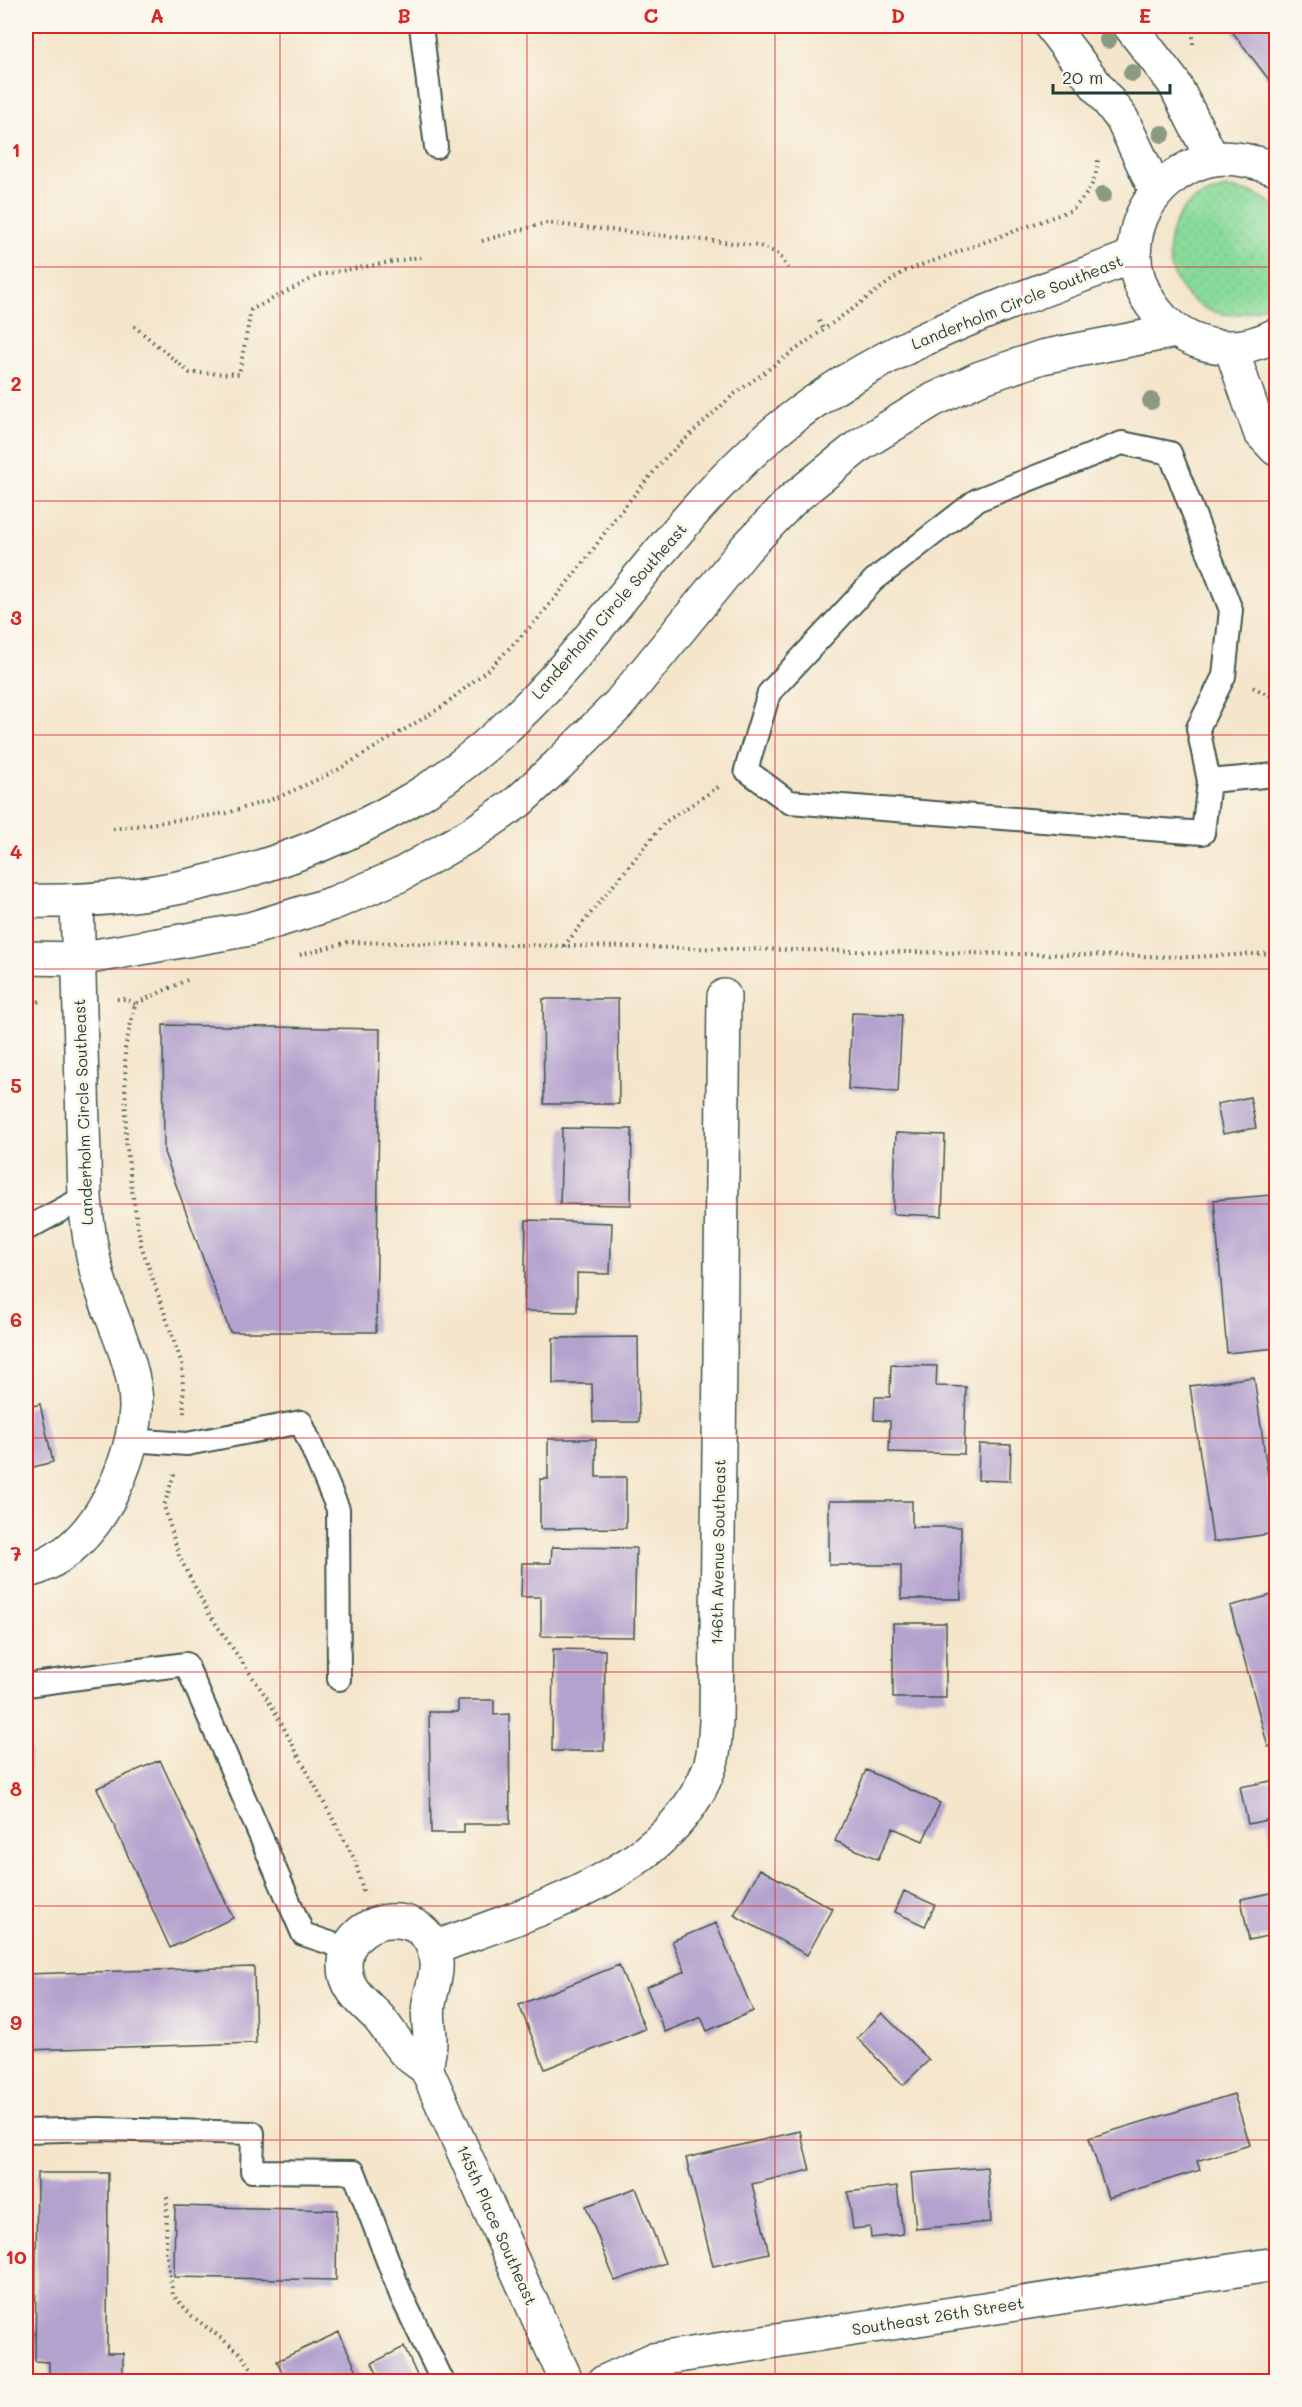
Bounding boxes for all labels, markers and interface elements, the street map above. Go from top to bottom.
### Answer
text: A [150,2,164,28]
text: B [397,2,411,28]
text: C [644,2,659,28]
text: D [891,2,905,28]
text: E [1139,2,1151,28]
scale bar [1053,57,1170,95]
text: 20 m [1062,65,1103,89]
text: 1 [12,136,20,162]
street label: Landerholm Circle Southeast [908,249,1126,354]
text: 2 [10,370,22,396]
street label: Landerholm Circle Southeast [526,518,691,703]
text: 3 [10,604,22,630]
text: 4 [10,838,23,864]
street label: Landerholm Circle Southeast [68,998,97,1226]
text: 5 [10,1072,22,1098]
text: 6 [10,1306,22,1332]
street label: 146th Avenue Southeast [705,1459,730,1645]
text: 7 [10,1540,22,1566]
text: 8 [10,1775,22,1801]
text: 9 [10,2009,22,2035]
street label: 145th Place Southeast [453,2141,542,2308]
text: 10 [5,2243,27,2269]
street label: Southeast 26th Street [850,2292,1025,2339]

